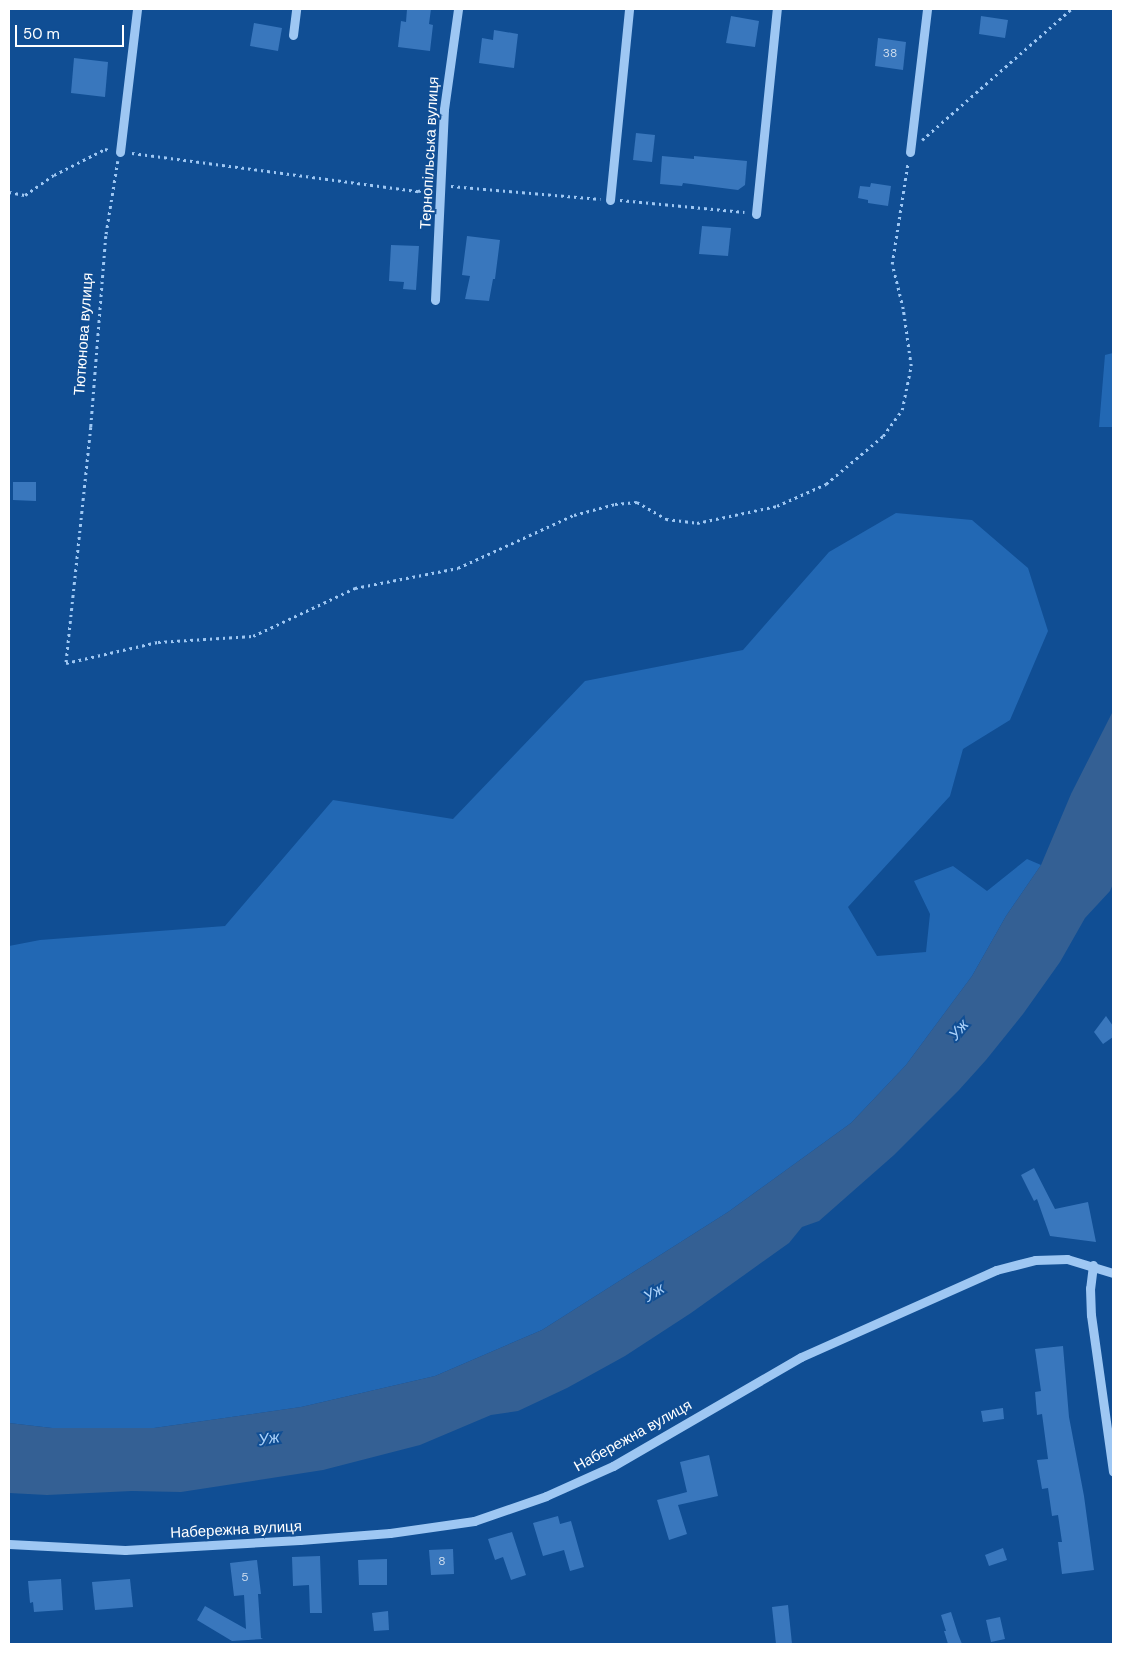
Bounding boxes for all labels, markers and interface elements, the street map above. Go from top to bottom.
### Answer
scale bar [18,15,126,47]
text: 50 m [23,24,60,44]
house number: 38 [883,47,897,61]
street label: Тернопільська вулиця [417,76,443,230]
street label: Тютюнова вулиця [71,272,97,396]
water label: Уж [945,1016,973,1044]
water label: Уж [640,1279,668,1307]
street label: Набережна вулиця [571,1396,695,1476]
water label: Уж [257,1428,281,1450]
street label: Набережна вулиця [170,1518,302,1542]
house number: 8 [438,1555,446,1569]
house number: 5 [241,1571,249,1585]

